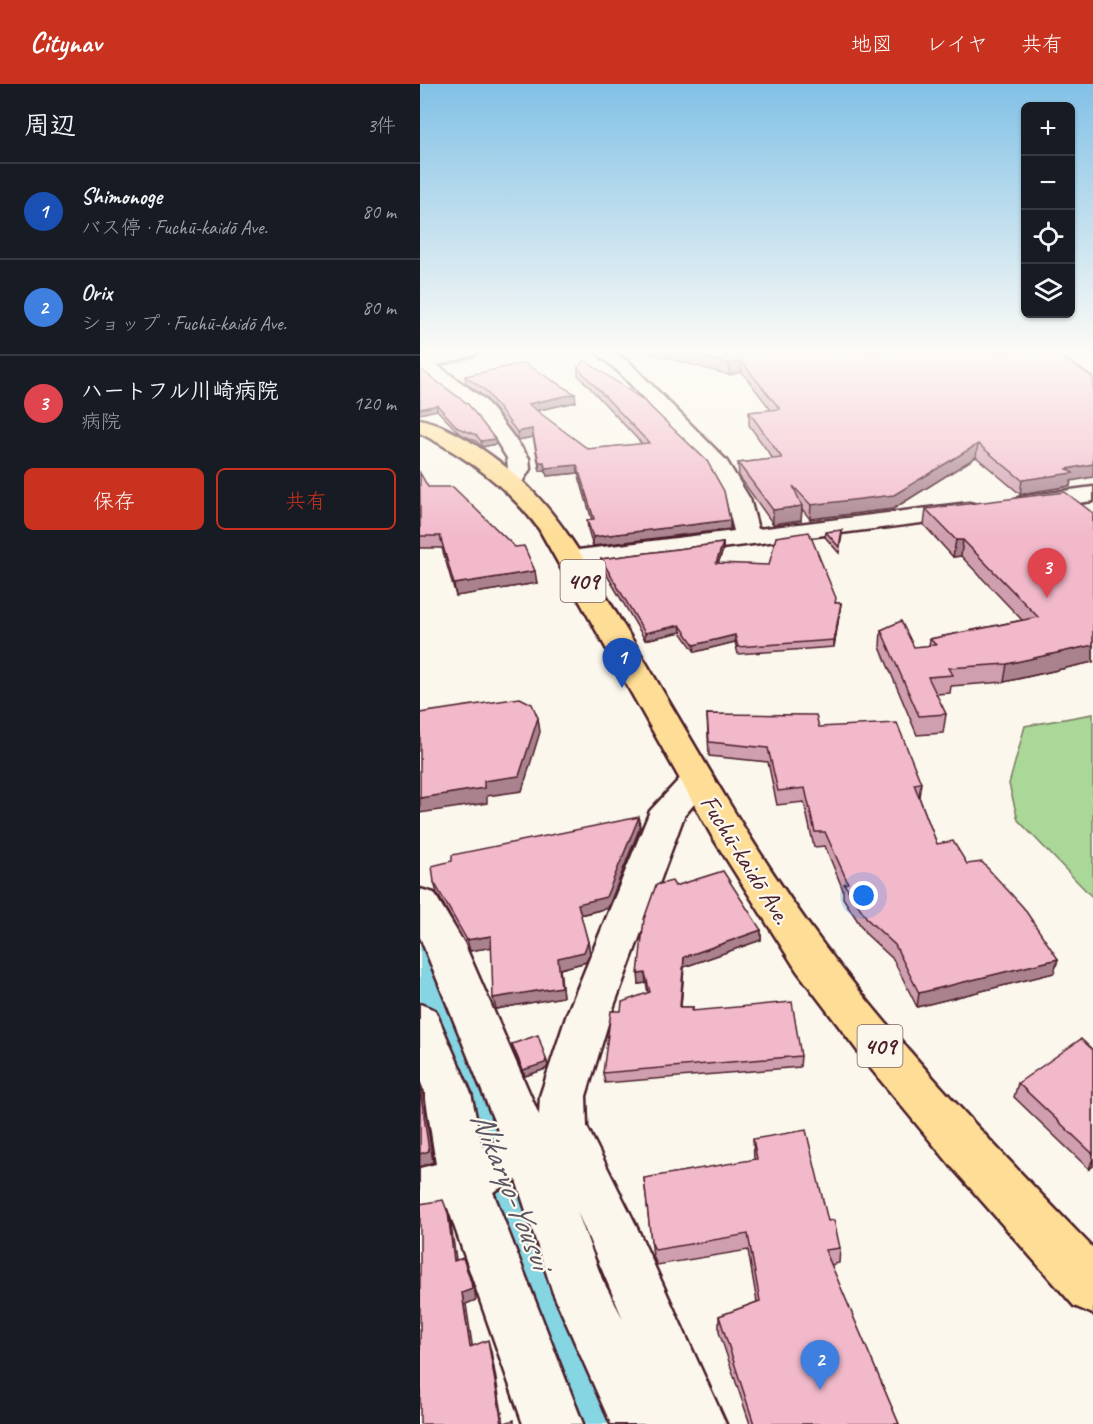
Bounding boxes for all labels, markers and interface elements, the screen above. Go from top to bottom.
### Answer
text: Citynav [30,25,101,60]
text: 地図 [851,31,893,57]
text: レイヤ [926,31,988,57]
text: 共有 [1021,31,1063,57]
map controls [1021,102,1075,318]
button: + [1021,102,1075,156]
text: 周辺 [24,109,76,142]
text: 3件 [367,113,396,138]
button: − [1021,156,1075,210]
text: Shimonoge [81,183,162,211]
text: 1 [39,199,48,224]
text: 80 m [362,199,396,224]
button: locate [1021,210,1075,264]
text: バス停 · Fuchū-kaidō Ave. [81,215,267,240]
button: layers [1021,264,1075,318]
text: Orix [81,279,112,307]
text: 2 [39,295,48,320]
text: 80 m [362,295,396,320]
text: ショップ · Fuchū-kaidō Ave. [81,311,287,336]
text: ハートフル川崎病院 [81,377,279,405]
text: 3 [39,391,48,416]
text: 120 m [353,391,396,416]
text: 病院 [81,409,121,434]
button: 保存 [24,468,204,530]
button: 共有 [216,468,396,530]
pin: 3 [1028,548,1066,598]
road number: 409 [560,560,606,602]
pin: 1 [602,638,642,688]
street label: Fuchū-kaidō Ave. [693,788,799,931]
your location [849,881,878,910]
road number: 409 [858,1025,902,1067]
water label: Nikaryo-Yousui [462,1105,565,1281]
pin: 2 [800,1340,840,1390]

